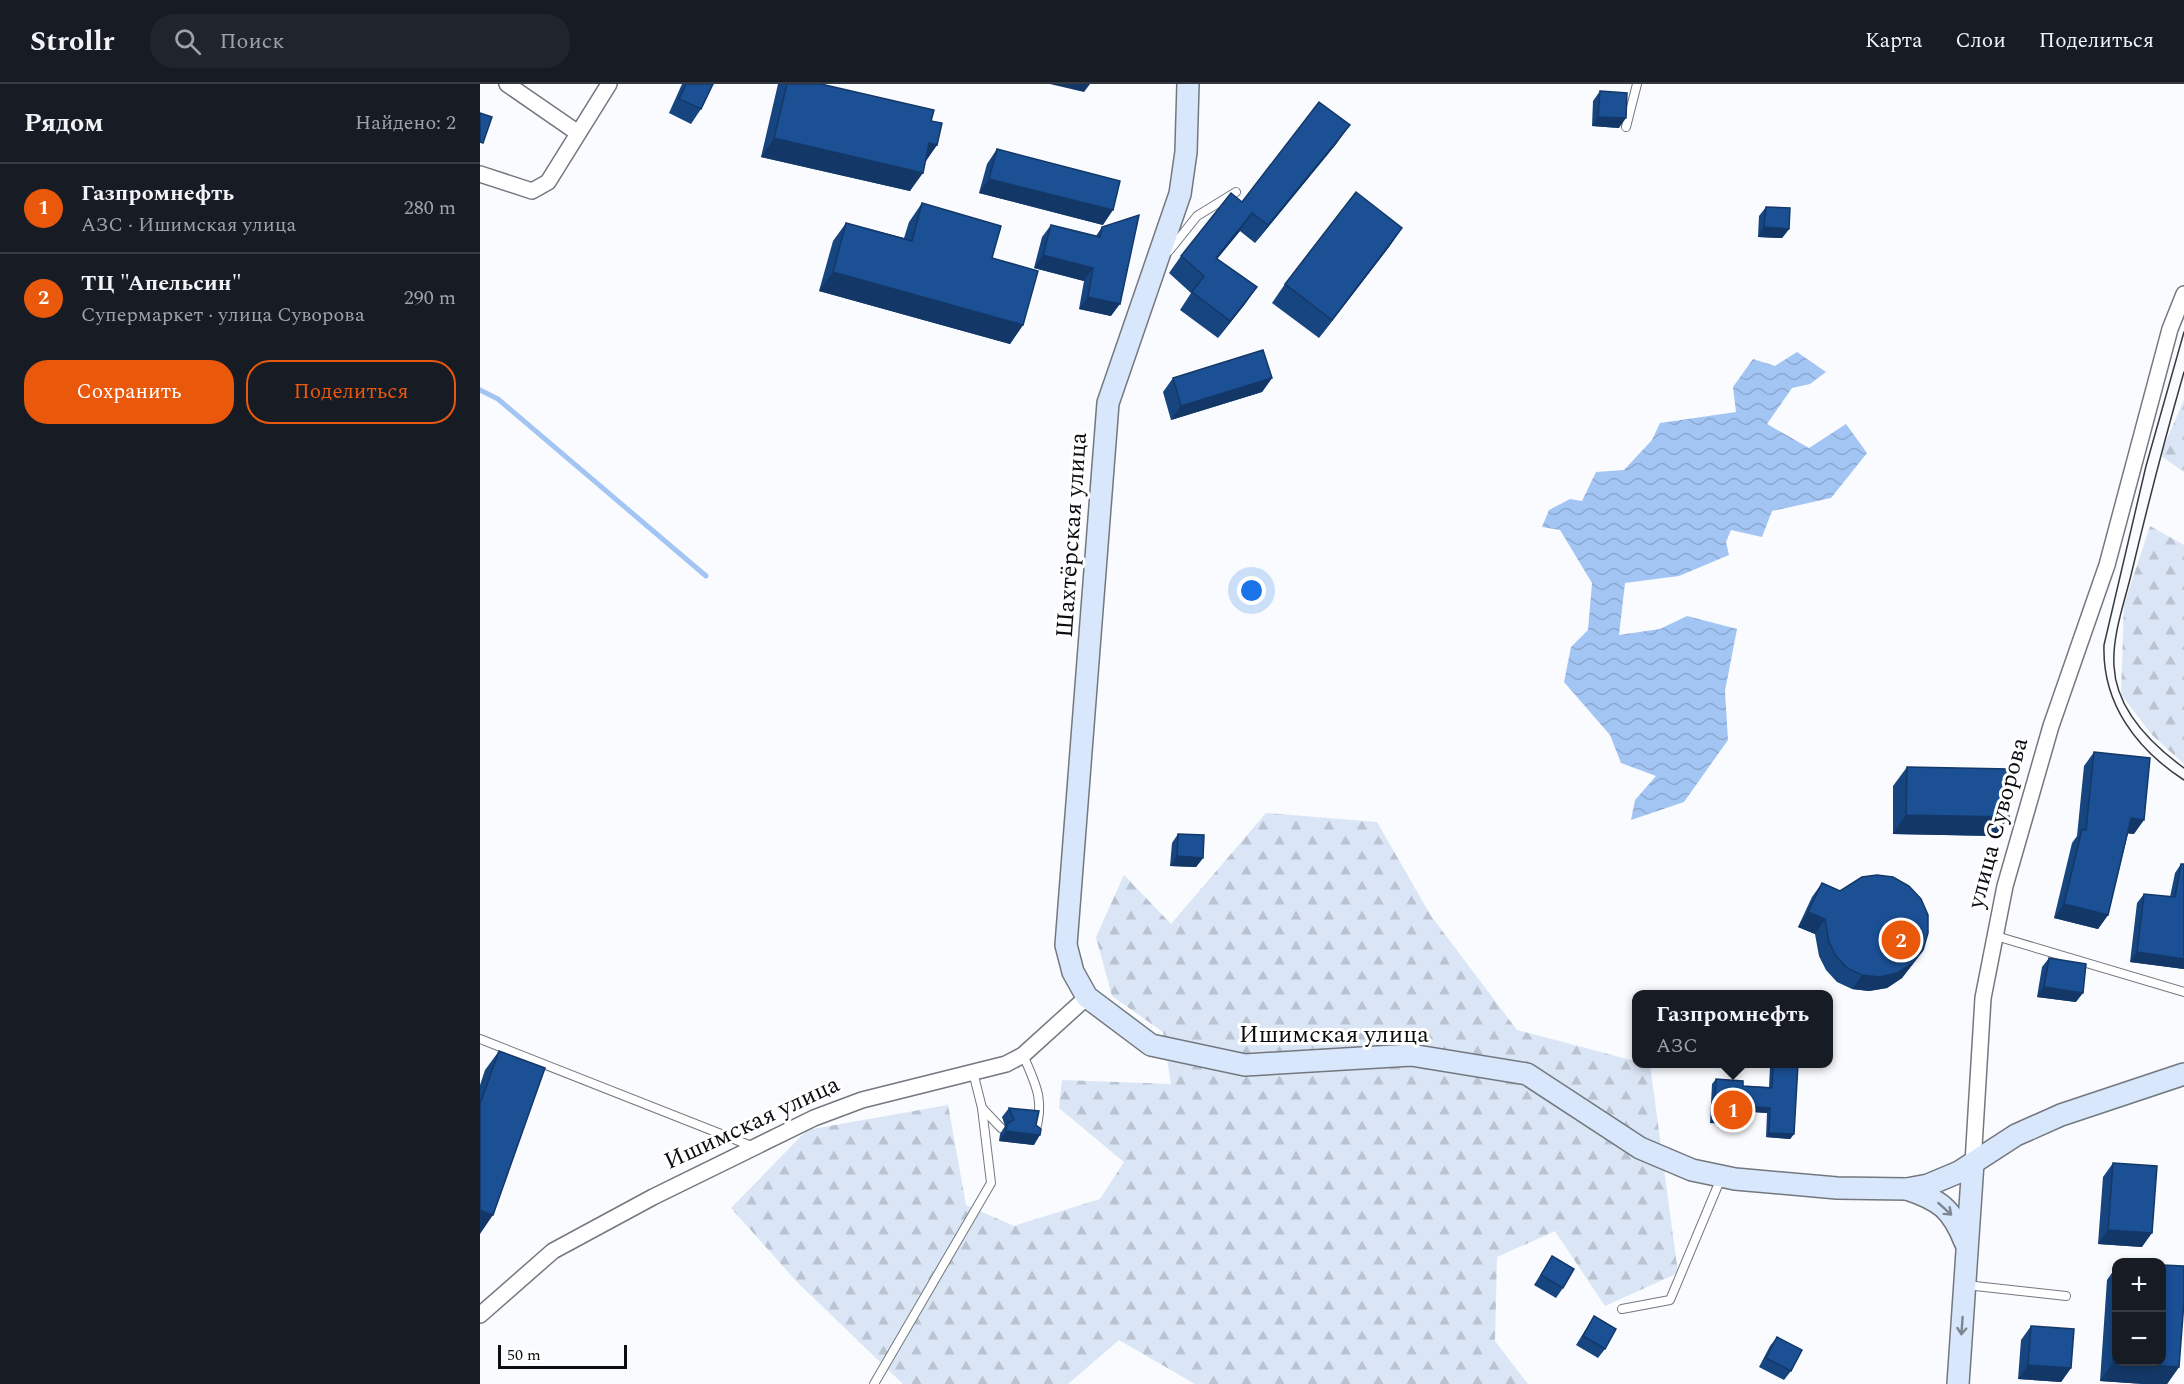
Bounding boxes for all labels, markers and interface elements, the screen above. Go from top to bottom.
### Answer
search box [150,14,570,68]
text: Strollr [30,20,114,63]
icon: search [171,25,204,58]
text: Поиск [219,25,285,58]
text: Карта [1865,25,1922,57]
text: Слои [1955,25,2006,57]
text: Поделиться [2039,25,2154,57]
text: Рядом [24,103,104,143]
text: Найдено: 2 [355,108,456,138]
text: Газпромнефть [81,177,234,210]
text: 1 [38,193,49,223]
text: 280 m [404,193,456,223]
text: АЗС · Ишимская улица [81,210,296,240]
text: ТЦ "Апельсин" [81,267,242,300]
text: 2 [38,283,49,313]
text: 290 m [404,283,456,313]
text: Супермаркет · улица Суворова [81,300,365,330]
button: Сохранить [24,360,234,424]
button: Поделиться [246,360,456,424]
street label: Шахтёрская улица [1047,431,1097,639]
your location [1237,576,1266,605]
street label: улица Суворова [1958,733,2038,913]
pin: 2 [1882,918,1920,962]
popup [1632,990,1833,1068]
text: Газпромнефть [1656,998,1809,1031]
street label: Ишимская улица [1239,1017,1429,1053]
text: АЗС [1656,1031,1698,1061]
street label: Ишимская улица [658,1066,846,1179]
pin: 1 [1714,1088,1752,1132]
one-way arrow [1938,1202,1953,1216]
map controls [2112,1258,2166,1366]
button: + [2112,1258,2166,1312]
button: − [2112,1312,2166,1366]
one-way arrow [1956,1316,1967,1336]
scale bar [498,1342,627,1370]
text: 50 m [507,1343,541,1367]

